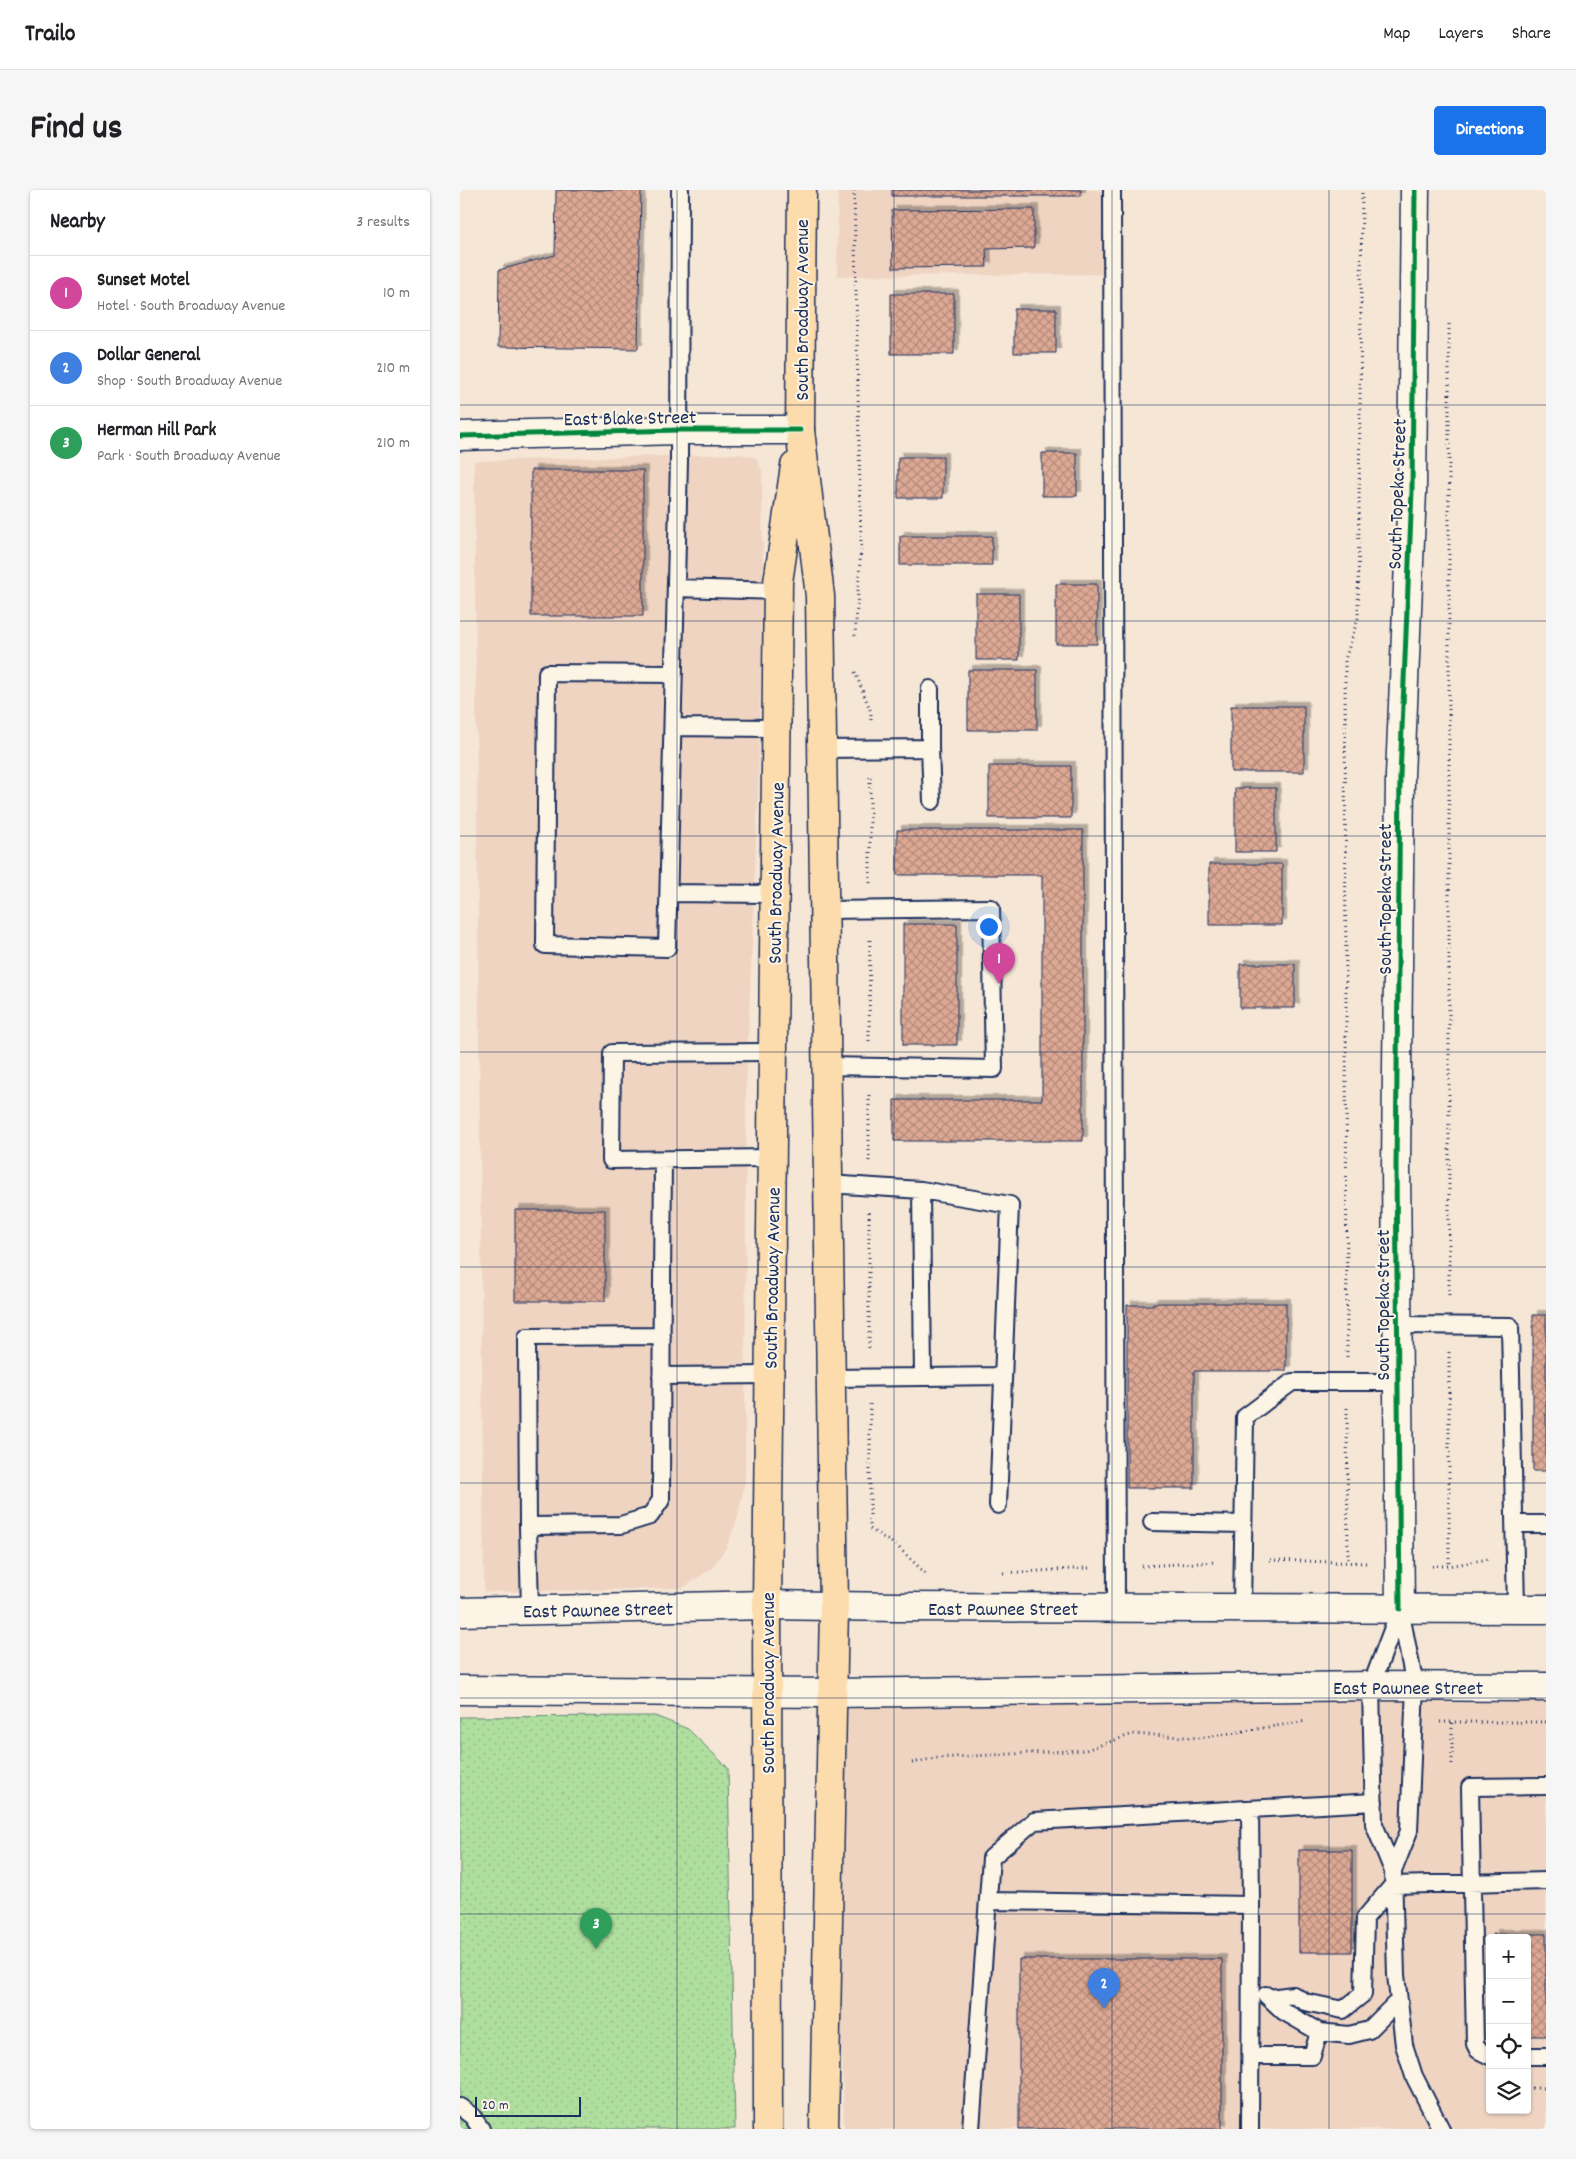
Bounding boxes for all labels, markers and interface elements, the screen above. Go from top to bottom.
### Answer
text: Trailo [25,18,76,52]
text: Map [1383,22,1410,47]
text: Layers [1438,22,1484,47]
text: Share [1512,22,1551,47]
text: Find us [30,105,122,155]
button: Directions [1434,106,1546,155]
text: Nearby [50,208,105,238]
text: 3 results [356,211,410,234]
street label: South Broadway Avenue [790,219,818,401]
text: Sunset Motel [97,268,190,295]
text: 1 [64,282,68,305]
text: 10 m [383,282,410,305]
text: Hotel · South Broadway Avenue [97,295,285,318]
text: Dollar General [97,343,200,370]
text: 2 [63,357,70,380]
text: 210 m [376,357,410,380]
text: Shop · South Broadway Avenue [97,370,282,393]
street label: East Blake Street [563,405,697,435]
text: Herman Hill Park [97,418,216,445]
street label: South Topeka Street [1382,418,1416,570]
text: 3 [62,432,70,455]
text: 210 m [376,432,410,455]
text: Park · South Broadway Avenue [97,445,281,468]
street label: South Broadway Avenue [762,782,794,964]
street label: South Topeka Street [1373,823,1401,975]
your location [976,914,1002,940]
pin: 1 [983,943,1015,984]
street label: South Broadway Avenue [758,1187,790,1369]
street label: South Topeka Street [1371,1229,1399,1381]
street label: South Broadway Avenue [756,1592,784,1774]
street label: East Pawnee Street [523,1597,673,1627]
street label: East Pawnee Street [928,1597,1078,1625]
street label: East Pawnee Street [1333,1676,1483,1704]
pin: 3 [580,1908,612,1949]
map controls [1486,1934,1531,2114]
button: + [1486,1934,1531,1979]
pin: 2 [1088,1968,1120,2009]
button: − [1486,1979,1531,2024]
button: locate [1486,2024,1531,2069]
button: layers [1486,2069,1531,2114]
scale bar [475,2094,581,2117]
text: 20 m [482,2096,509,2116]

